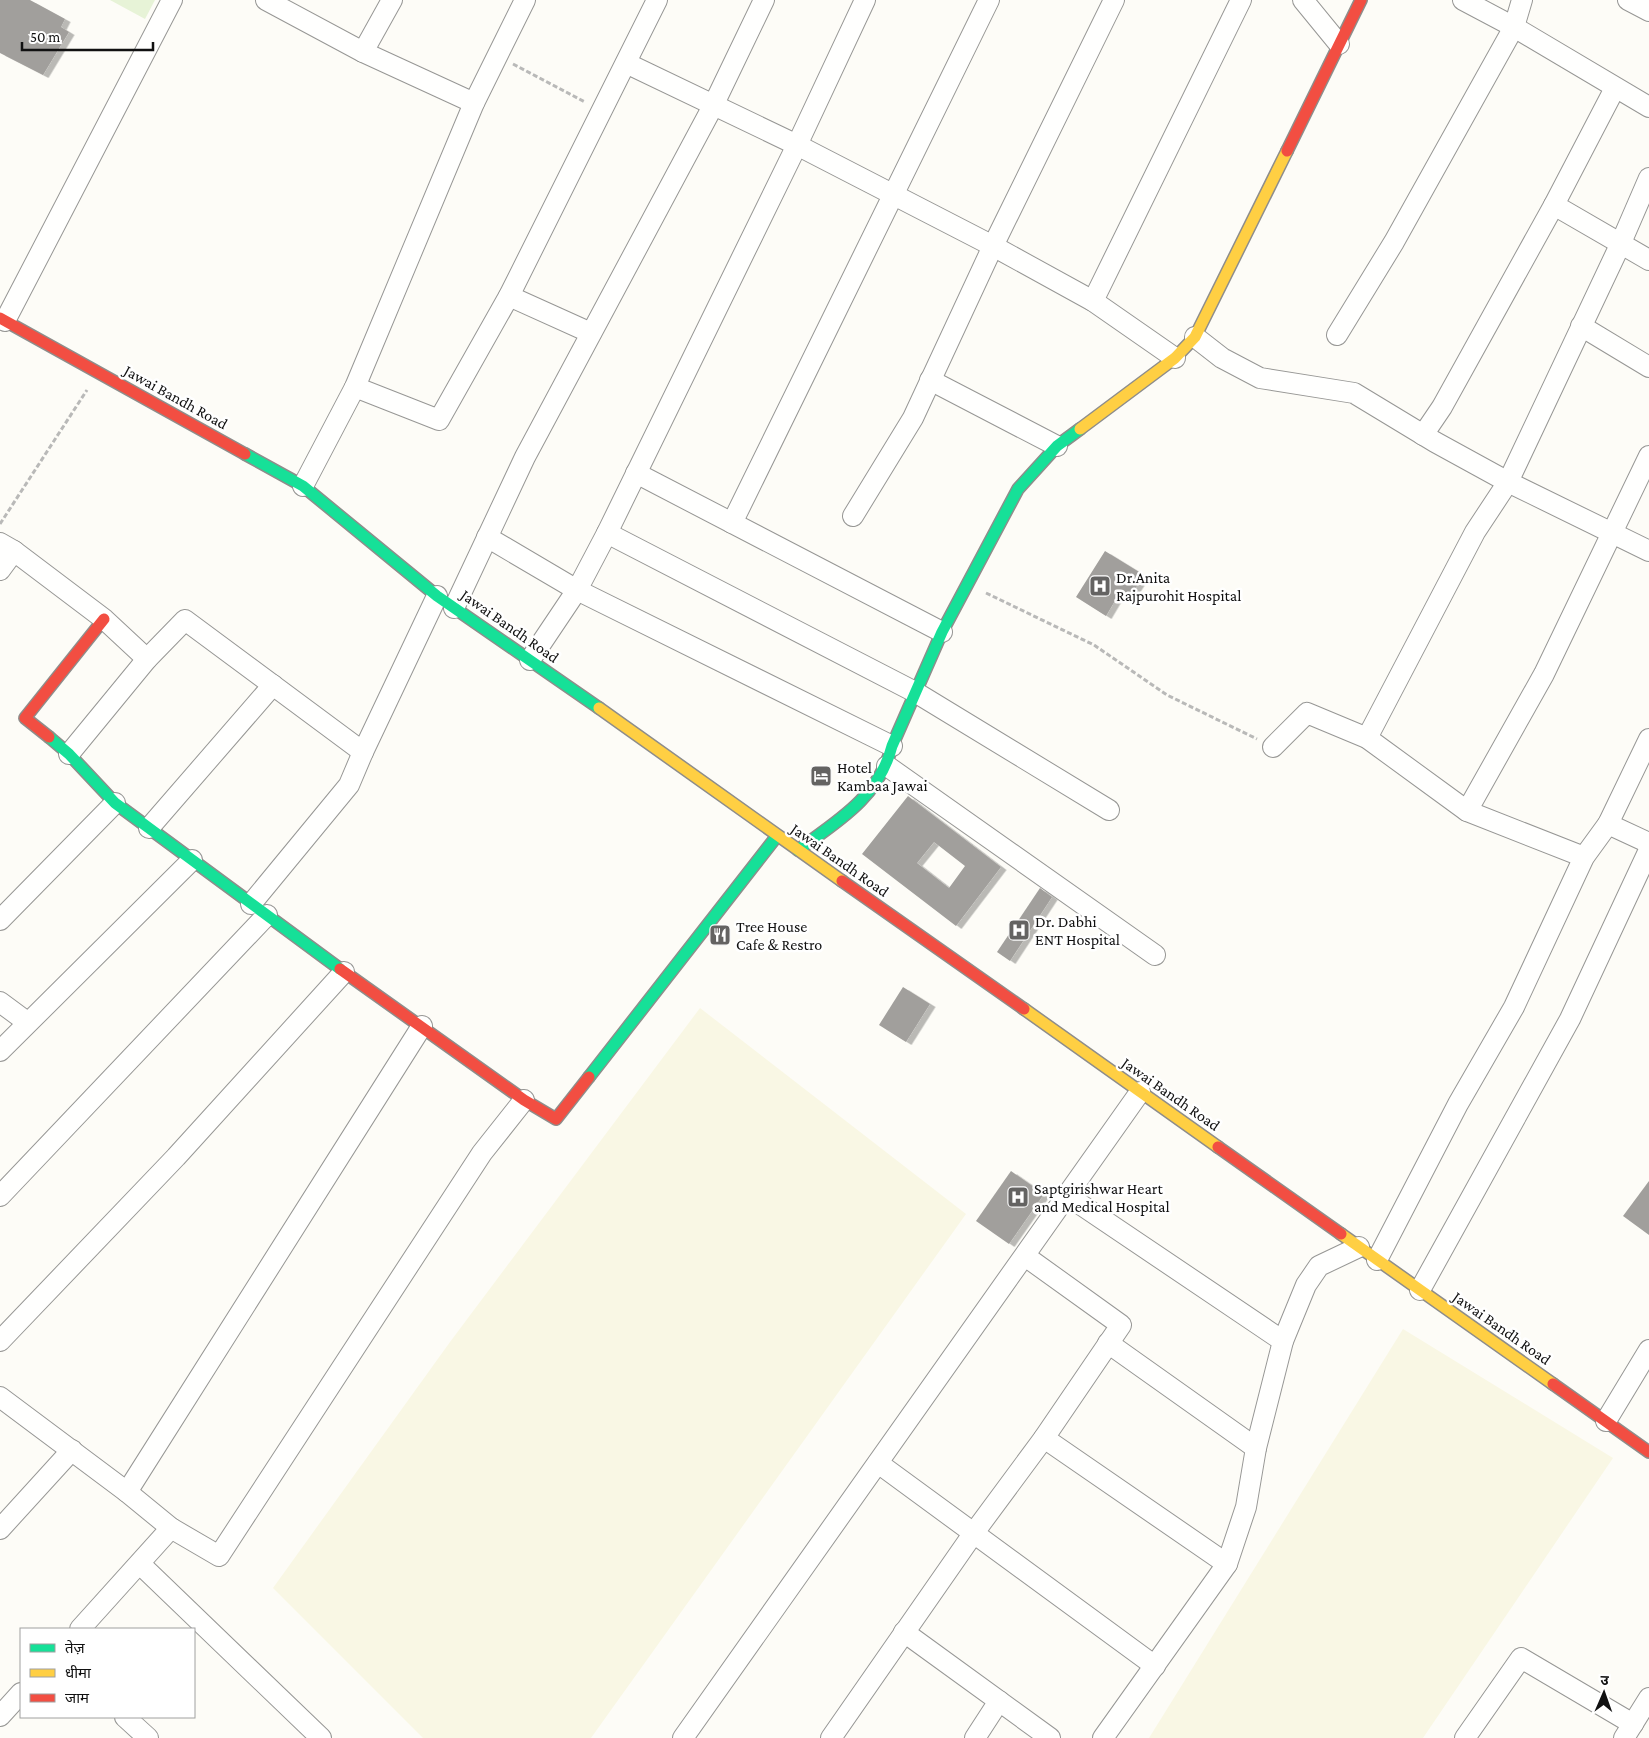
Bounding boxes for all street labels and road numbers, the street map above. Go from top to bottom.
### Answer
street label: Jawai Bandh Road [119,361,231,434]
street label: Jawai Bandh Road [456,585,563,667]
street label: Jawai Bandh Road [786,819,893,901]
street label: Jawai Bandh Road [1117,1053,1224,1135]
street label: Jawai Bandh Road [1448,1287,1555,1369]

